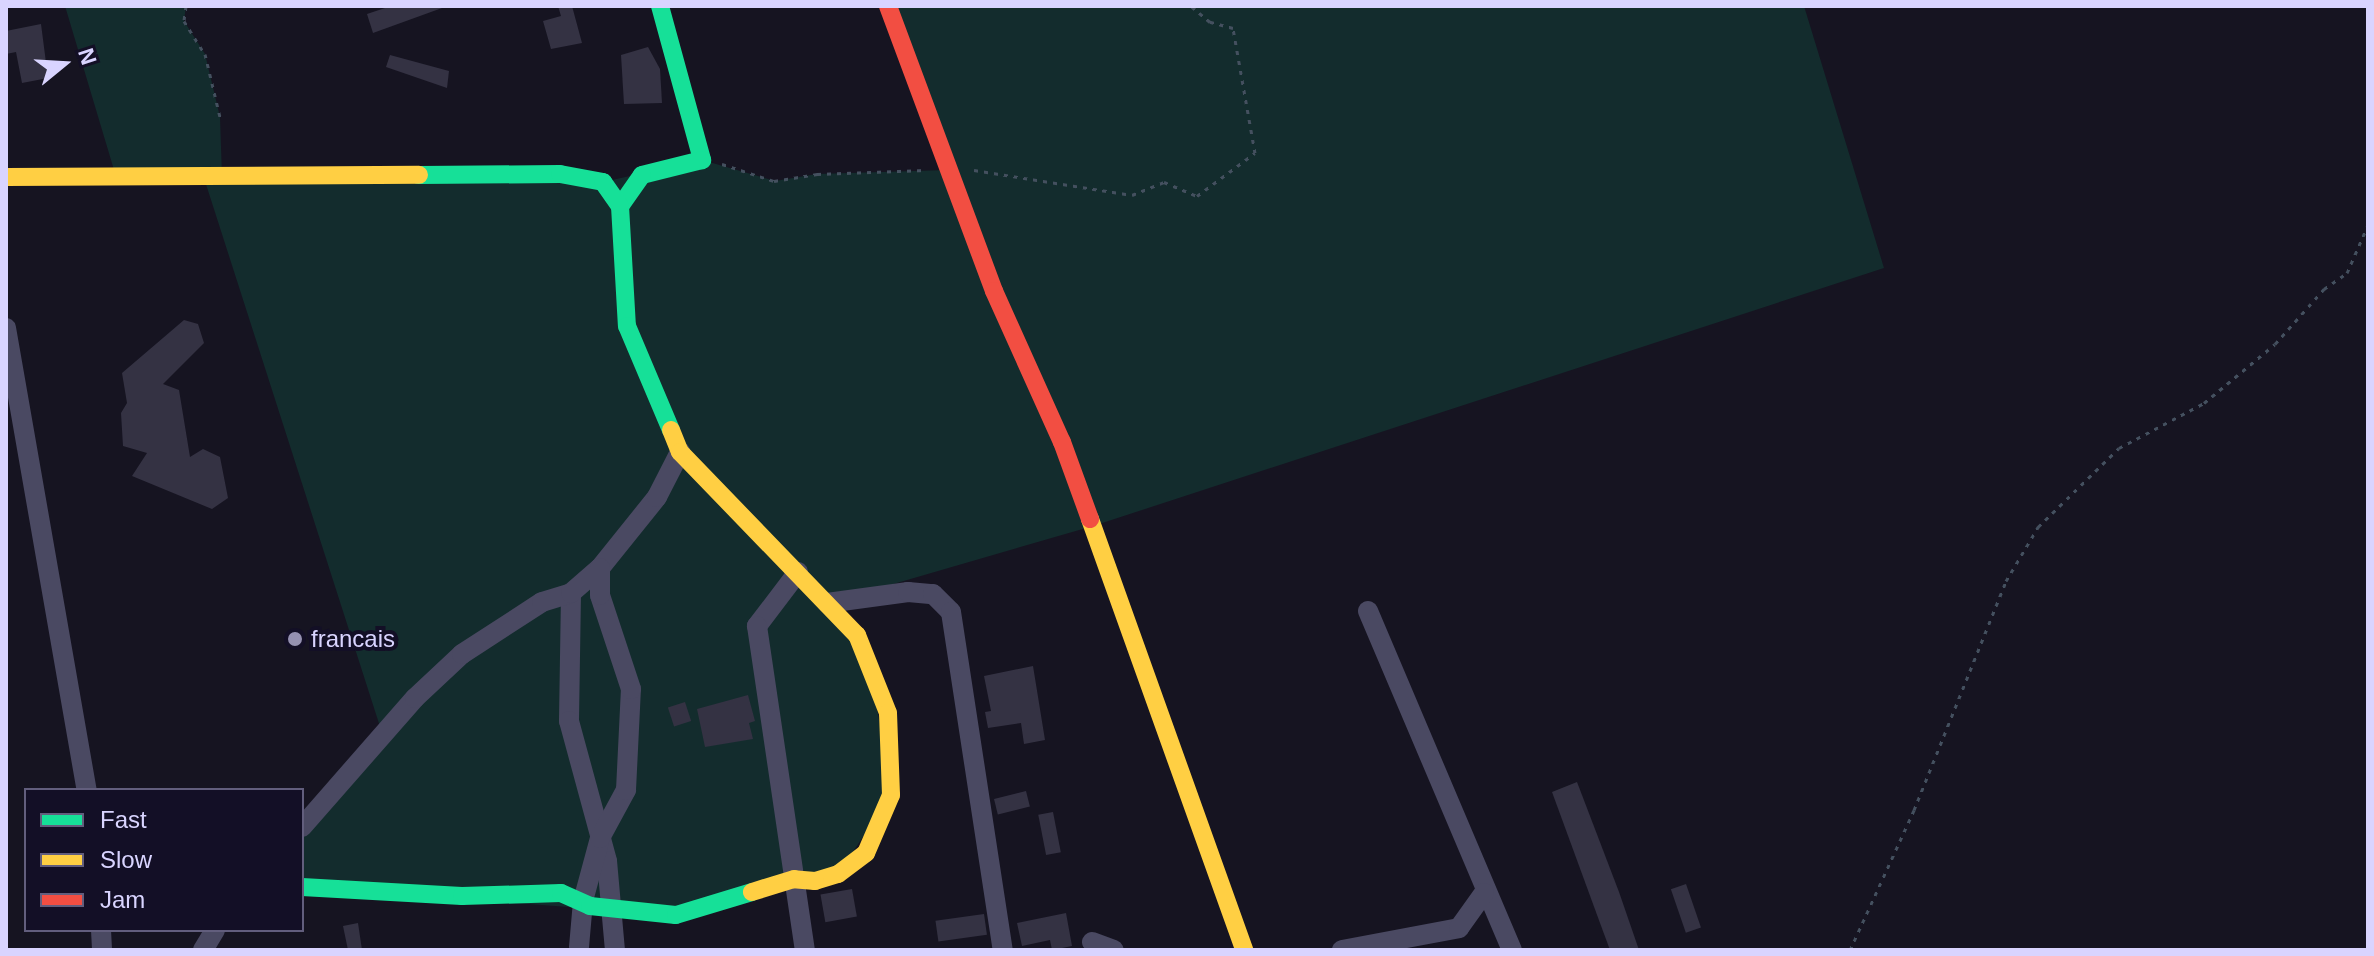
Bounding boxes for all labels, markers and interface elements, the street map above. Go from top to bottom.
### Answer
north arrow [24,24,104,104]
text: N [73,45,102,68]
place label: francais [311,625,395,653]
marker: francais [286,630,304,648]
legend [24,788,304,932]
text: Fast [100,806,147,833]
text: Slow [100,846,152,873]
text: Jam [100,886,145,913]

